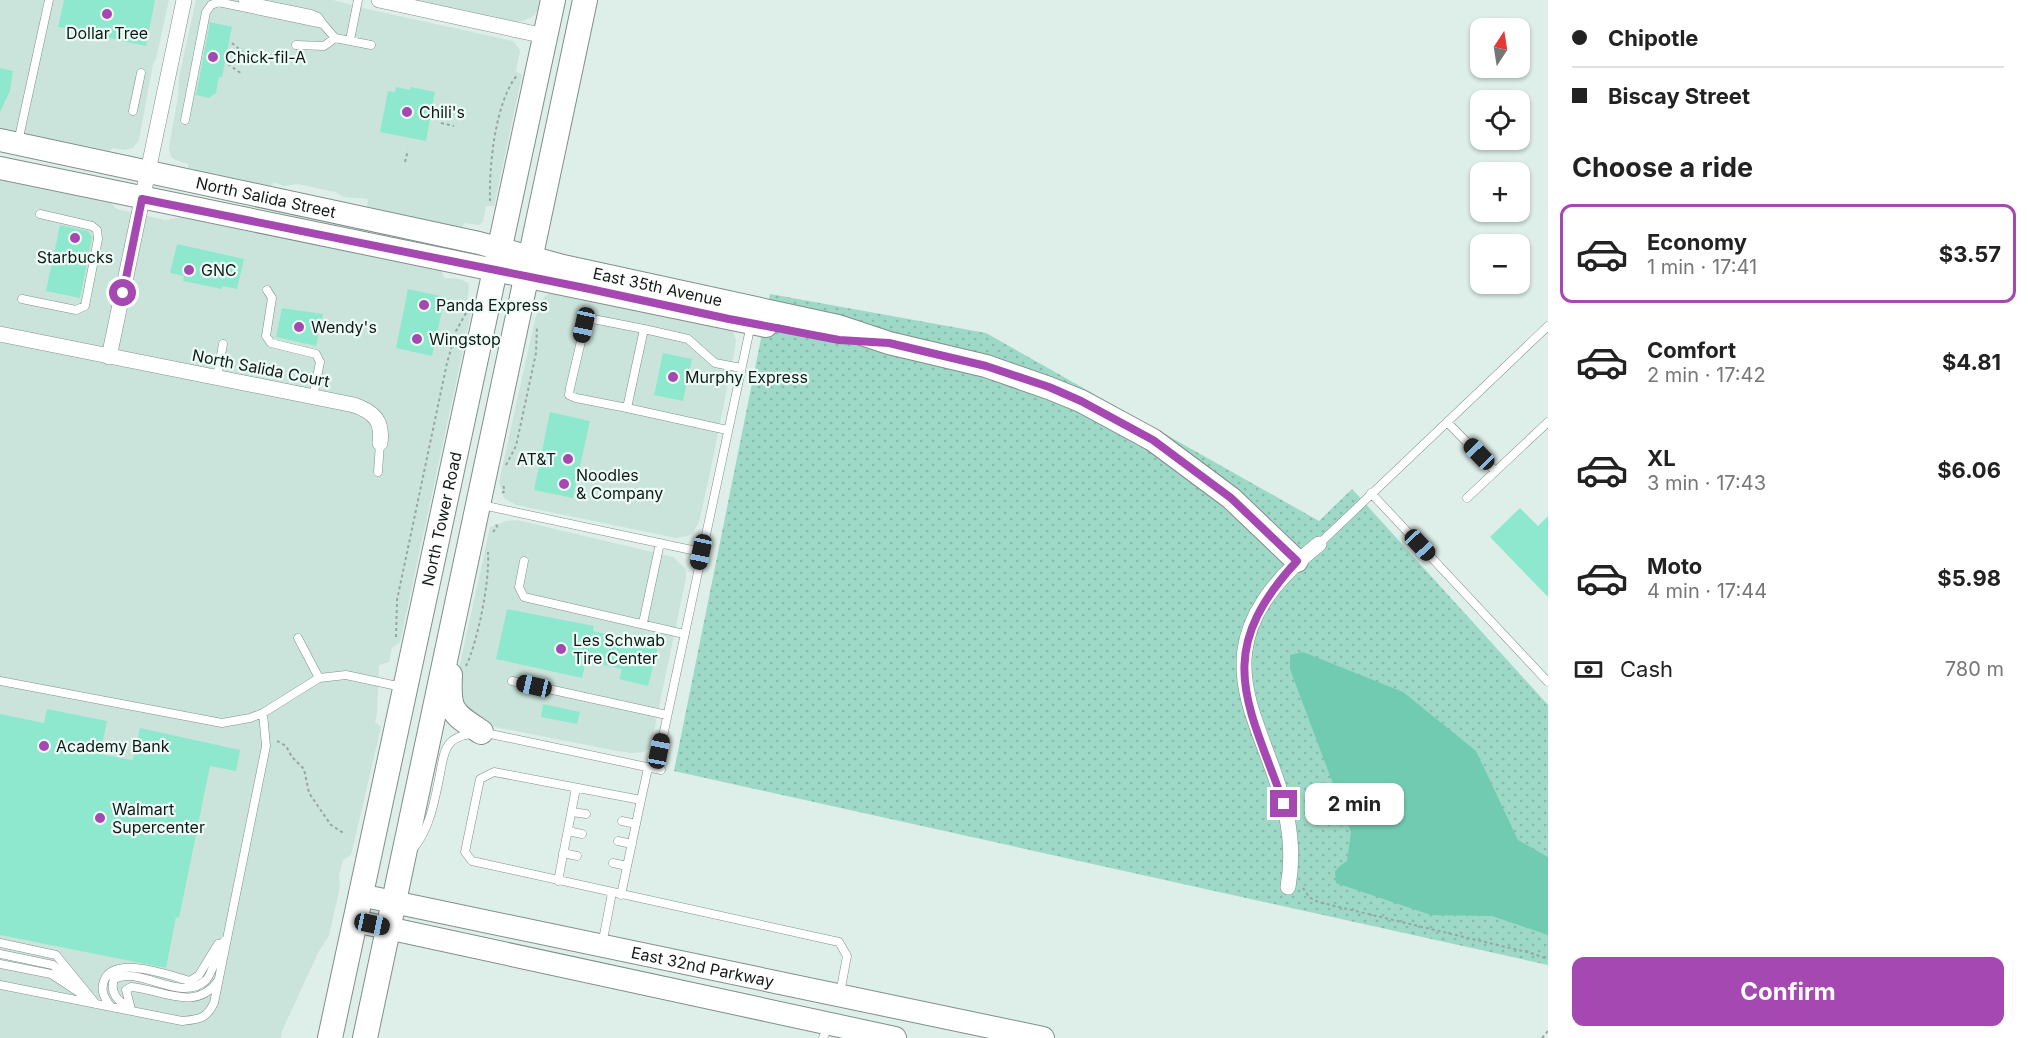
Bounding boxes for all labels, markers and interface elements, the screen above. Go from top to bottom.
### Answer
marker: Dollar Tree [100,7,114,21]
north arrow [1470,18,1530,78]
map controls [1470,18,1530,294]
place label: Dollar Tree [66,23,148,43]
text: Chipotle [1608,25,1698,51]
place label: Chick-fil-A [225,47,306,67]
marker: Chick-fil-A [206,50,220,64]
text: Biscay Street [1608,83,1750,109]
button: locate [1470,90,1530,150]
place label: Chili's [419,102,465,122]
marker: Chili's [400,105,414,119]
text: Choose a ride [1572,151,1753,184]
button: + [1470,162,1530,222]
street label: North Salida Street [194,172,338,222]
icon: car [1575,227,1629,281]
text: Economy [1647,229,1747,255]
marker: Starbucks [68,231,82,245]
button: − [1470,234,1530,294]
text: $3.57 [1939,241,2001,267]
place label: Starbucks [37,247,113,267]
text: 1 min · 17:41 [1647,255,1757,279]
place label: GNC [201,260,237,280]
marker: GNC [182,263,196,277]
street label: East 35th Avenue [591,263,724,310]
route start [109,279,136,306]
place label: Panda Express [436,295,548,315]
marker: Panda Express [417,298,431,312]
car [571,306,597,344]
place label: Wendy's [311,317,377,337]
marker: Wendy's [292,320,306,334]
place label: Wingstop [429,329,501,349]
marker: Wingstop [410,332,424,346]
icon: car [1575,335,1629,389]
text: Comfort [1647,337,1736,363]
street label: North Salida Court [191,345,331,391]
text: $4.81 [1942,349,2001,375]
text: 2 min · 17:42 [1647,363,1766,387]
place label: Murphy Express [685,367,808,387]
marker: Murphy Express [666,370,680,384]
car [1460,435,1498,473]
icon: car [1575,443,1629,497]
text: XL [1647,445,1676,471]
place label: AT&T [517,449,556,469]
street label: North Tower Road [417,450,466,588]
marker: AT&T [561,452,575,466]
text: $6.06 [1937,457,2001,483]
place label: Noodles & Company [576,465,663,503]
text: 3 min · 17:43 [1647,471,1766,495]
marker: Noodles & Company [557,477,571,491]
car [1401,526,1439,564]
car [688,533,714,571]
icon: car [1575,551,1629,605]
text: Moto [1647,553,1702,579]
text: $5.98 [1937,565,2001,591]
text: 4 min · 17:44 [1647,579,1767,603]
place label: Les Schwab Tire Center [573,630,665,668]
marker: Les Schwab Tire Center [554,642,568,656]
icon: cash [1572,653,1605,686]
text: Cash [1620,656,1673,682]
text: 780 m [1945,657,2004,681]
car [514,673,554,699]
car [647,732,671,770]
place label: Academy Bank [56,736,170,756]
marker: Academy Bank [37,739,51,753]
callout: 2 min [1305,783,1404,825]
route end [1270,790,1297,817]
text: 2 min [1328,792,1381,816]
place label: Walmart Supercenter [112,799,205,837]
marker: Walmart Supercenter [93,811,107,825]
car [353,911,391,937]
street label: East 32nd Parkway [629,942,776,991]
button: Confirm [1572,957,2004,1026]

